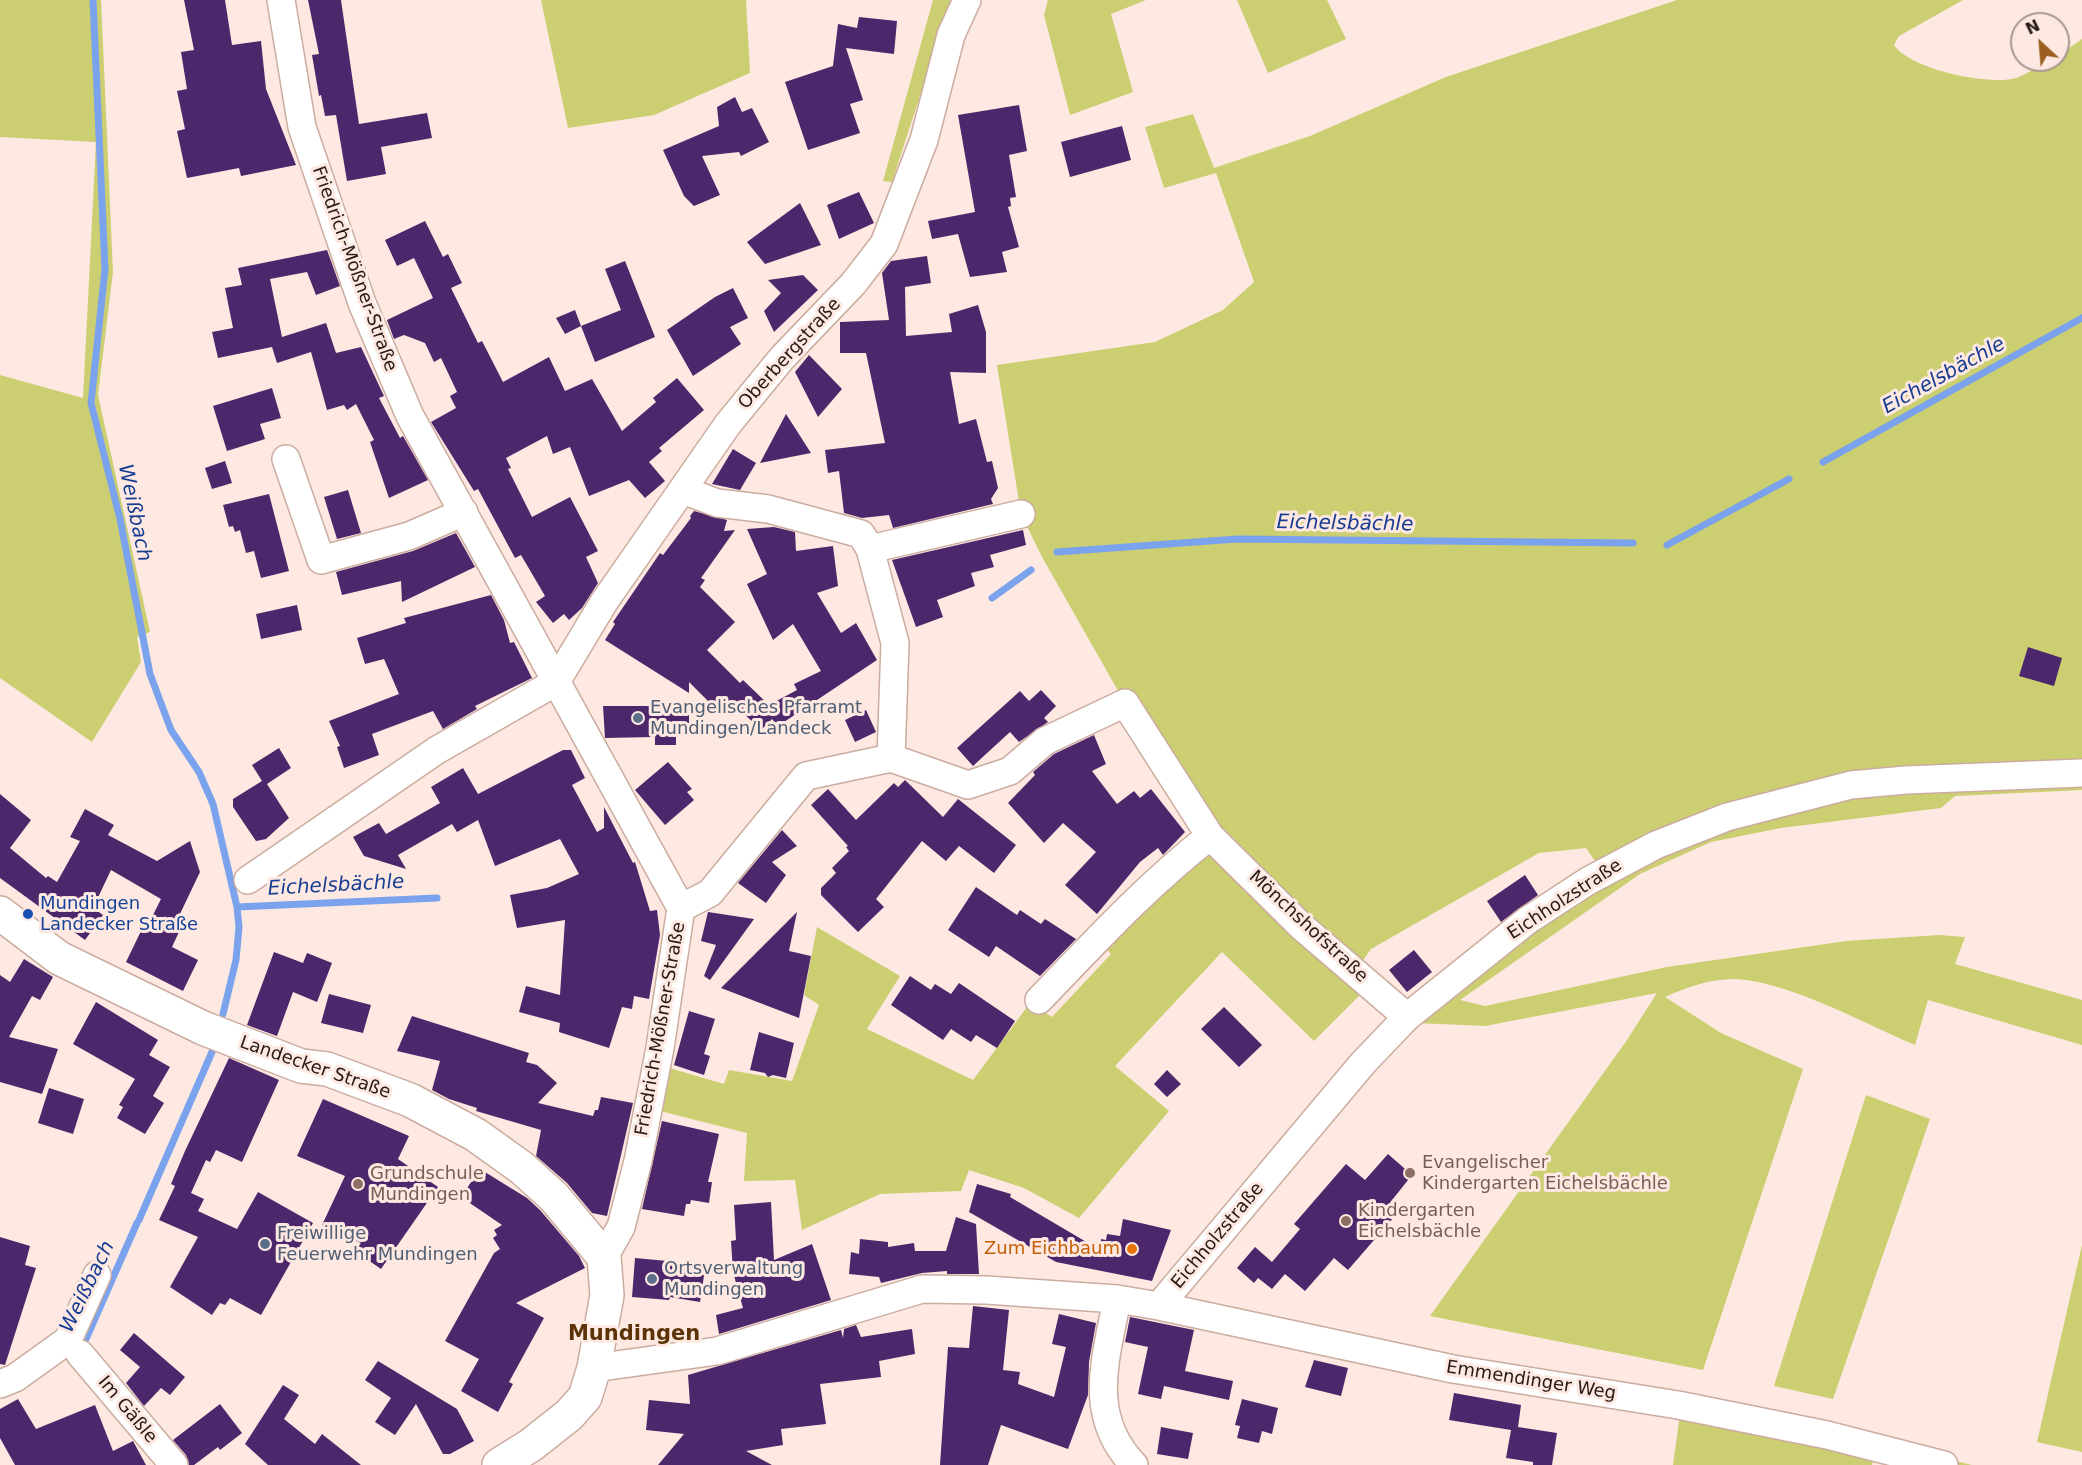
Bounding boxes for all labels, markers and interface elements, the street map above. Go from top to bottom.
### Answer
north arrow [2010,12,2070,72]
text: N [2023,16,2043,39]
street label: Friedrich-Mößner-Straße [307,164,401,374]
street label: Oberbergstraße [734,294,846,414]
water label: Eichelsbächle [1878,332,2010,420]
water label: Weißbach [112,462,156,564]
water label: Eichelsbächle [1276,511,1414,537]
place label: Evangelisches Pfarramt Mundingen/Landeck [650,697,862,740]
marker: Evangelisches Pfarramt Mundingen/Landeck [631,711,645,725]
street label: Eichholzstraße [1504,855,1626,945]
street label: Mönchshofstraße [1244,866,1372,988]
water label: Eichelsbächle [267,870,405,902]
place label: Mundingen Landecker Straße [40,893,198,936]
marker: Mundingen Landecker Straße [21,907,35,921]
street label: Friedrich-Mößner-Straße [632,920,690,1138]
street label: Landecker Straße [237,1032,393,1104]
place label: Evangelischer Kindergarten Eichelsbächle [1422,1152,1668,1194]
place label: Grundschule Mundingen [370,1163,484,1206]
marker: Evangelischer Kindergarten Eichelsbächle [1403,1166,1417,1180]
marker: Grundschule Mundingen [351,1177,365,1191]
street label: Eichholzstraße [1167,1179,1269,1293]
place label: Kindergarten Eichelsbächle [1358,1200,1481,1242]
marker: Kindergarten Eichelsbächle [1339,1214,1353,1228]
place label: Freiwillige Feuerwehr Mundingen [277,1223,478,1266]
water label: Weißbach [56,1237,120,1337]
marker: Freiwillige Feuerwehr Mundingen [258,1237,272,1251]
place label: Zum Eichbaum [984,1238,1120,1260]
marker: Zum Eichbaum [1125,1242,1139,1256]
place label: Ortsverwaltung Mundingen [664,1258,803,1300]
marker: Ortsverwaltung Mundingen [645,1272,659,1286]
district label: Mundingen [568,1322,700,1348]
street label: Emmendinger Weg [1445,1357,1617,1405]
street label: Im Gäßle [93,1372,161,1448]

